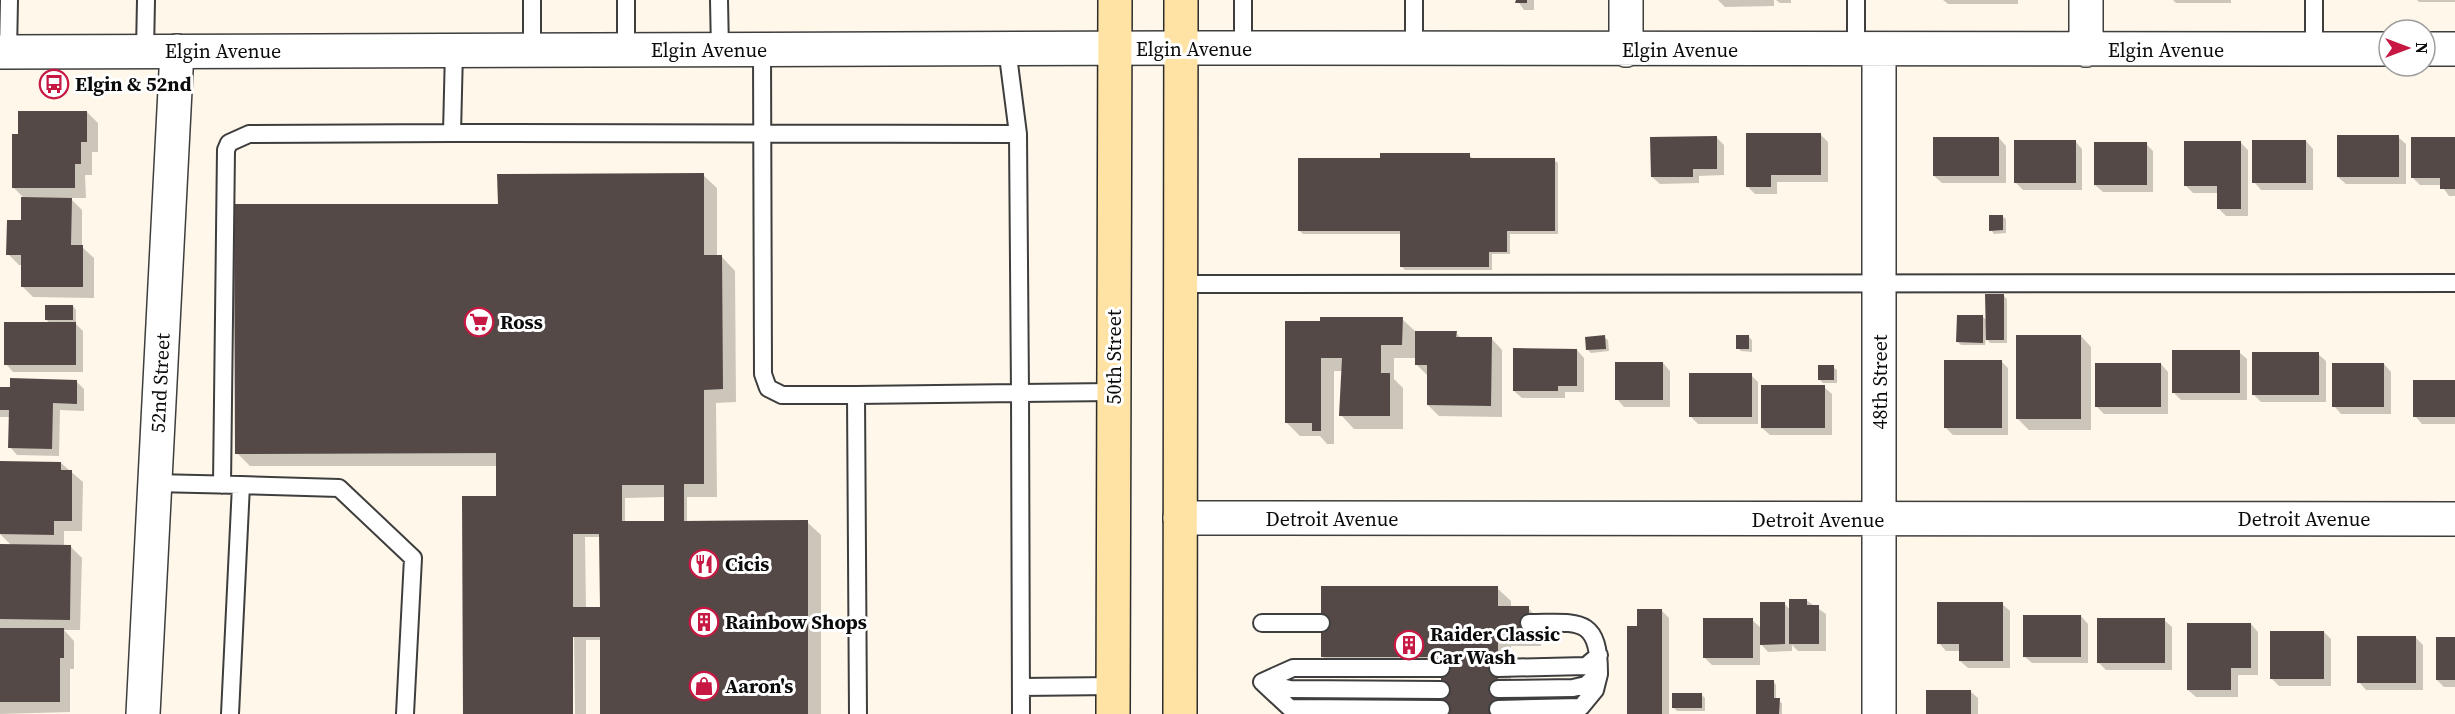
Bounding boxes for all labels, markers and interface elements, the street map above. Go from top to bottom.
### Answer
north arrow [2377,18,2437,78]
street label: Elgin Avenue [1136,35,1252,63]
street label: Elgin Avenue [651,36,767,64]
street label: Elgin Avenue [1622,36,1738,64]
street label: Elgin Avenue [2108,36,2224,64]
street label: Elgin Avenue [165,37,281,65]
text: N [2411,42,2433,54]
bus stop icon: Elgin & 52nd [38,68,70,100]
place label: Elgin & 52nd [75,70,192,98]
supermarket icon: Ross [463,306,495,338]
place label: Ross [500,308,543,336]
street label: 50th Street [1100,309,1128,404]
street label: 52nd Street [143,332,177,434]
street label: 48th Street [1866,334,1894,429]
street label: Detroit Avenue [1266,505,1398,533]
street label: Detroit Avenue [2238,505,2370,533]
street label: Detroit Avenue [1752,506,1884,534]
restaurant icon: Cicis [688,548,720,580]
place label: Cicis [725,550,769,578]
building icon: Rainbow Shops [688,606,720,638]
place label: Rainbow Shops [725,608,867,636]
place label: Raider Classic Car Wash [1430,620,1560,671]
building icon: Raider Classic Car Wash [1393,629,1425,661]
shop icon: Aaron's [688,670,720,702]
place label: Aaron's [725,672,793,700]

